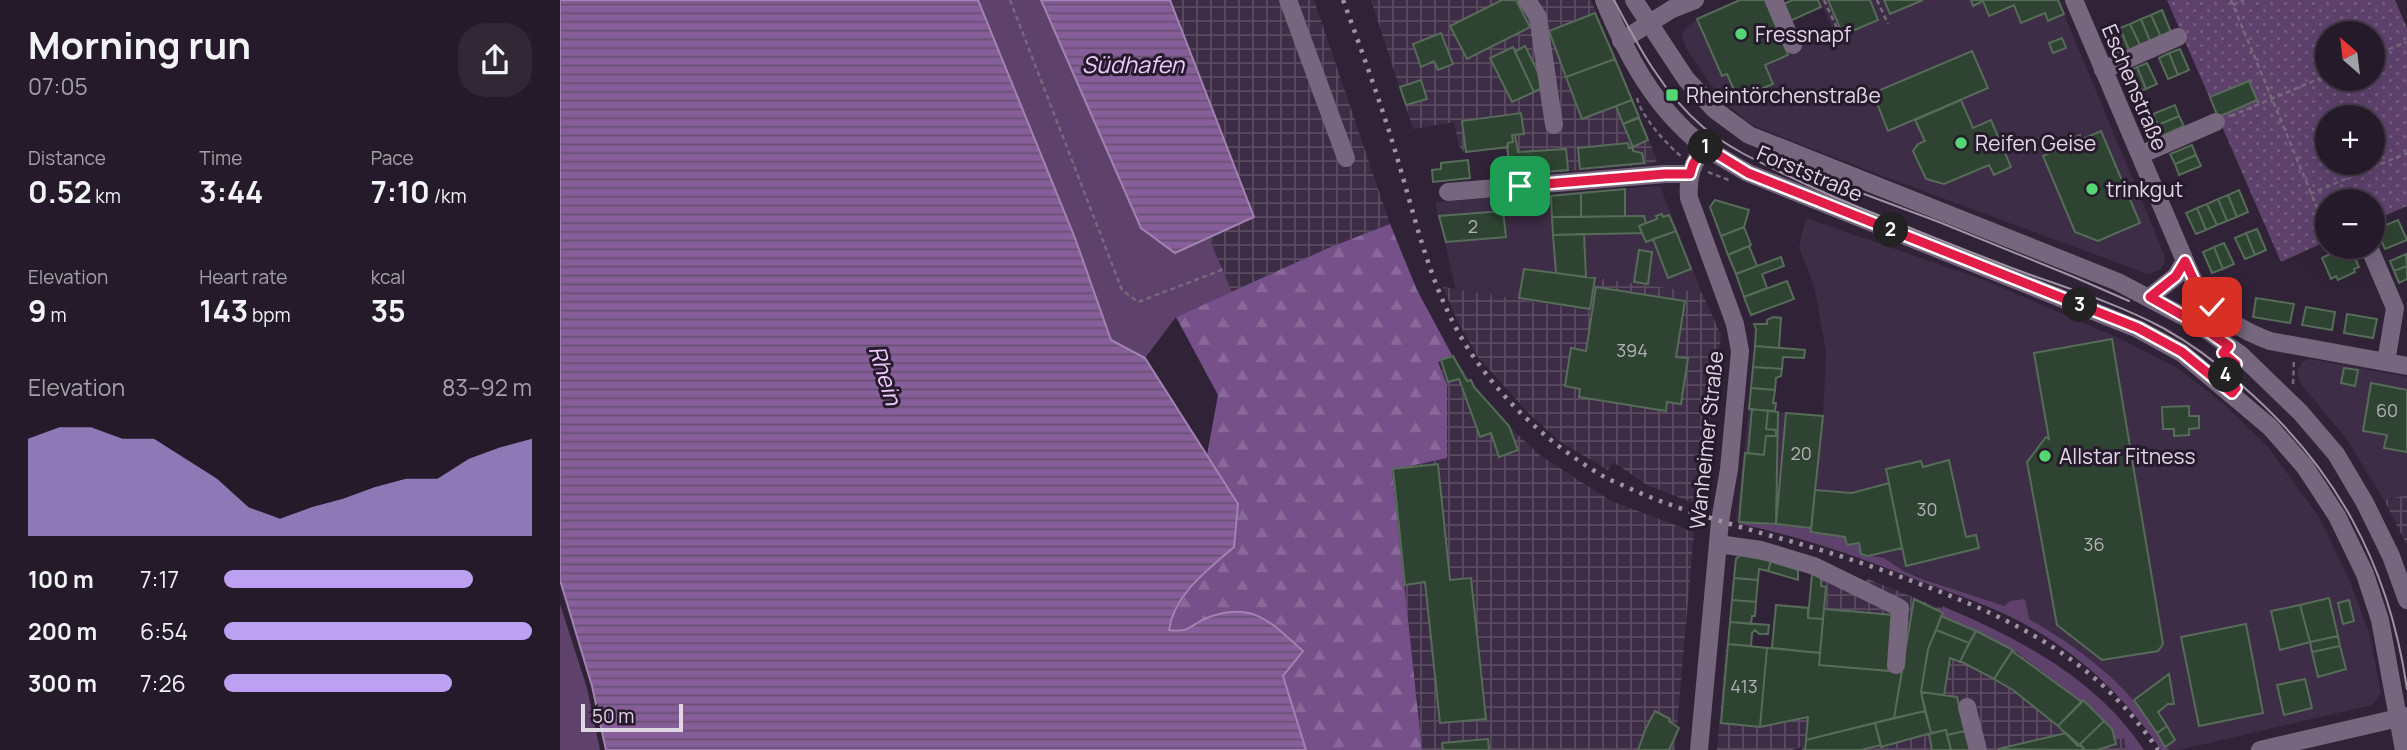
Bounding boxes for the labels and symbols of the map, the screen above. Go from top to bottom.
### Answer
place label: Fressnapf [1755,20,1852,48]
street label: Eschenstraße [2096,20,2174,154]
north arrow [2315,21,2385,91]
marker: Fressnapf [1733,26,1749,42]
water label: Südhafen [1082,48,1186,80]
place label: Rheintörchenstraße [1686,81,1881,109]
marker: Rheintörchenstraße [1664,87,1680,103]
place label: Reifen Geise [1975,129,2096,157]
pin: 1 [1688,130,1724,164]
marker: Reifen Geise [1953,135,1969,151]
street label: Forststraße [1753,138,1867,208]
pin [1490,156,1550,216]
place label: trinkgut [2106,175,2183,203]
marker: trinkgut [2084,181,2100,197]
pin: 2 [1874,212,1908,247]
house number: 2 [1468,214,1478,238]
pin [2182,277,2242,337]
pin: 3 [2062,288,2098,322]
house number: 394 [1616,338,1648,362]
water label: Rhein [862,341,911,410]
street label: Wanheimer Straße [1683,349,1729,531]
pin: 4 [2208,358,2244,392]
house number: 60 [2376,398,2398,422]
house number: 20 [1790,441,1812,465]
place label: Allstar Fitness [2059,442,2196,470]
marker: Allstar Fitness [2037,448,2053,464]
house number: 30 [1917,497,1937,521]
house number: 36 [2083,532,2105,556]
house number: 413 [1730,674,1758,698]
scale bar [581,701,682,733]

